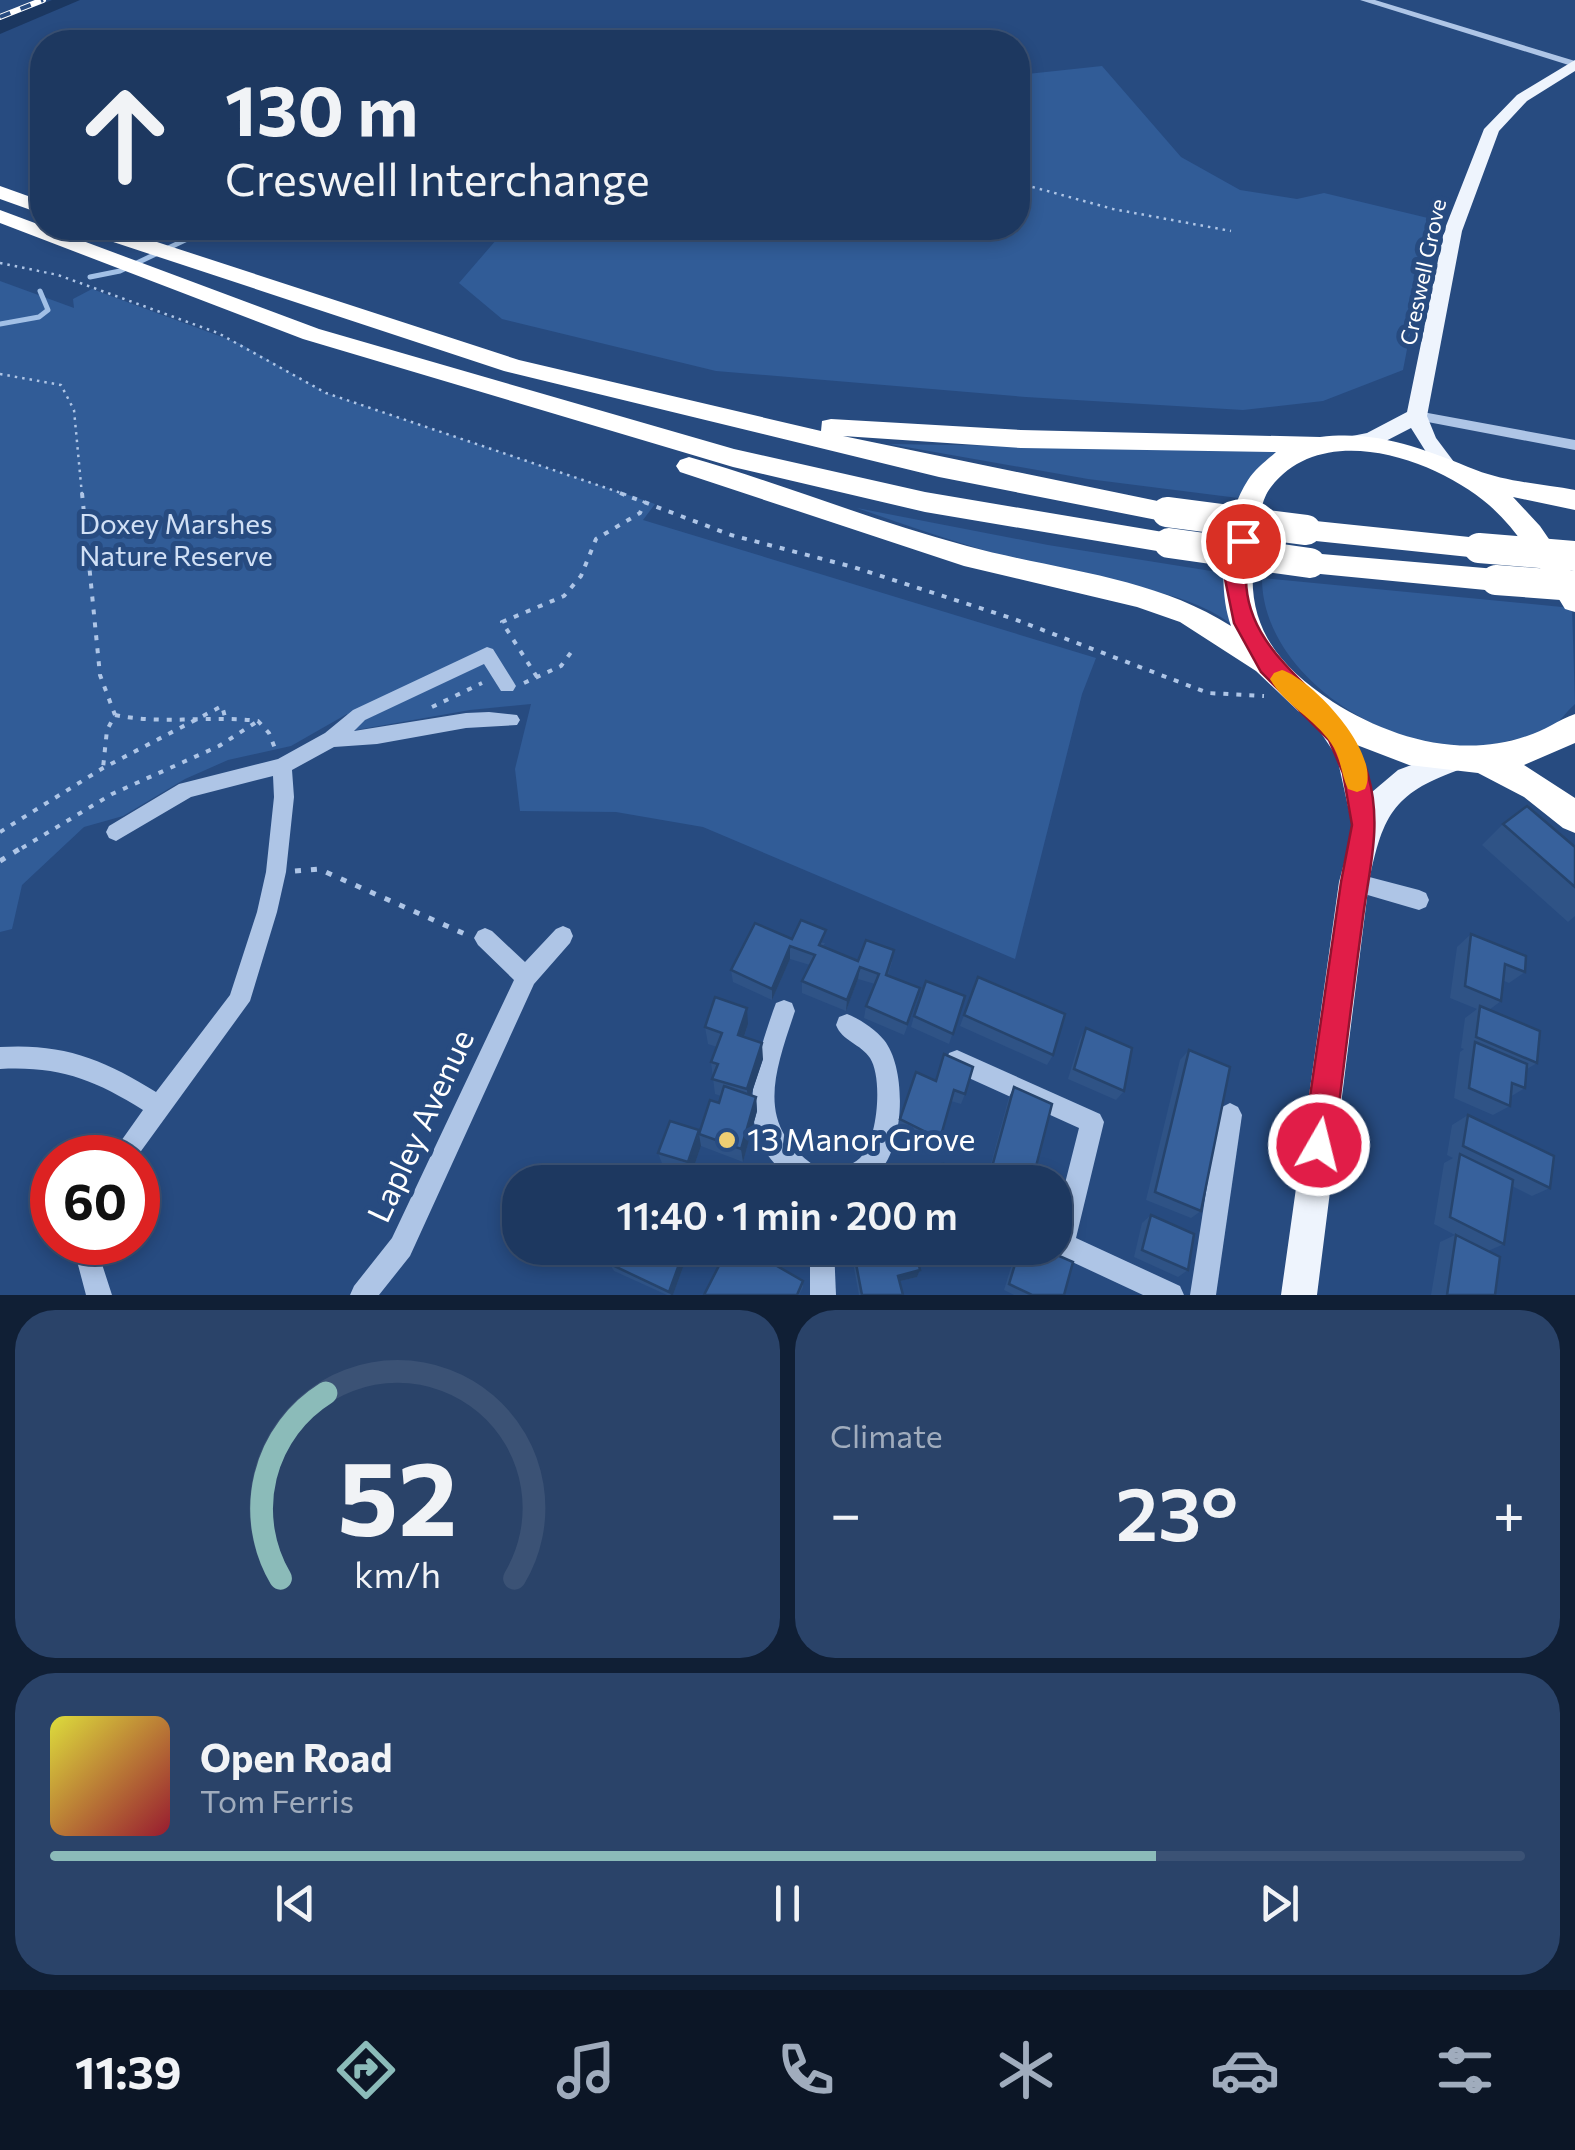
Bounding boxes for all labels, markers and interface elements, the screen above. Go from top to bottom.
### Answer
text: 130 m [225,65,418,150]
icon: ahead [60,70,190,200]
text: Creswell Interchange [225,150,650,205]
street label: Creswell Grove [1394,196,1451,348]
pin [1201,499,1286,584]
park label: Doxey Marshes Nature Reserve [79,506,273,572]
icon: arrive [1216,514,1271,569]
street label: Lapley Avenue [357,1022,481,1228]
position arrow [1267,1093,1371,1197]
place label: 13 Manor Grove [747,1118,975,1158]
marker: 13 Manor Grove [716,1129,738,1151]
speed limit sign: 60 [30,1135,160,1265]
text: 11:40 · 1 min · 200 m [616,1191,958,1238]
text: Climate [830,1415,943,1455]
text: 52 [338,1430,457,1557]
text: 23° [1116,1465,1238,1556]
text: − [830,1478,861,1545]
text: + [1493,1478,1525,1545]
text: km/h [354,1552,441,1595]
text: Open Road [200,1733,393,1780]
text: Tom Ferris [200,1780,354,1820]
icon: previous [268,1876,323,1931]
icon: pause [760,1876,815,1931]
icon: next [1252,1876,1307,1931]
icon: directions [331,2035,401,2105]
icon: music [551,2035,621,2105]
icon: phone [771,2035,841,2105]
icon: climate [991,2035,1061,2105]
icon: car [1210,2035,1280,2105]
icon: filters [1430,2035,1500,2105]
text: 11:39 [75,2043,181,2098]

